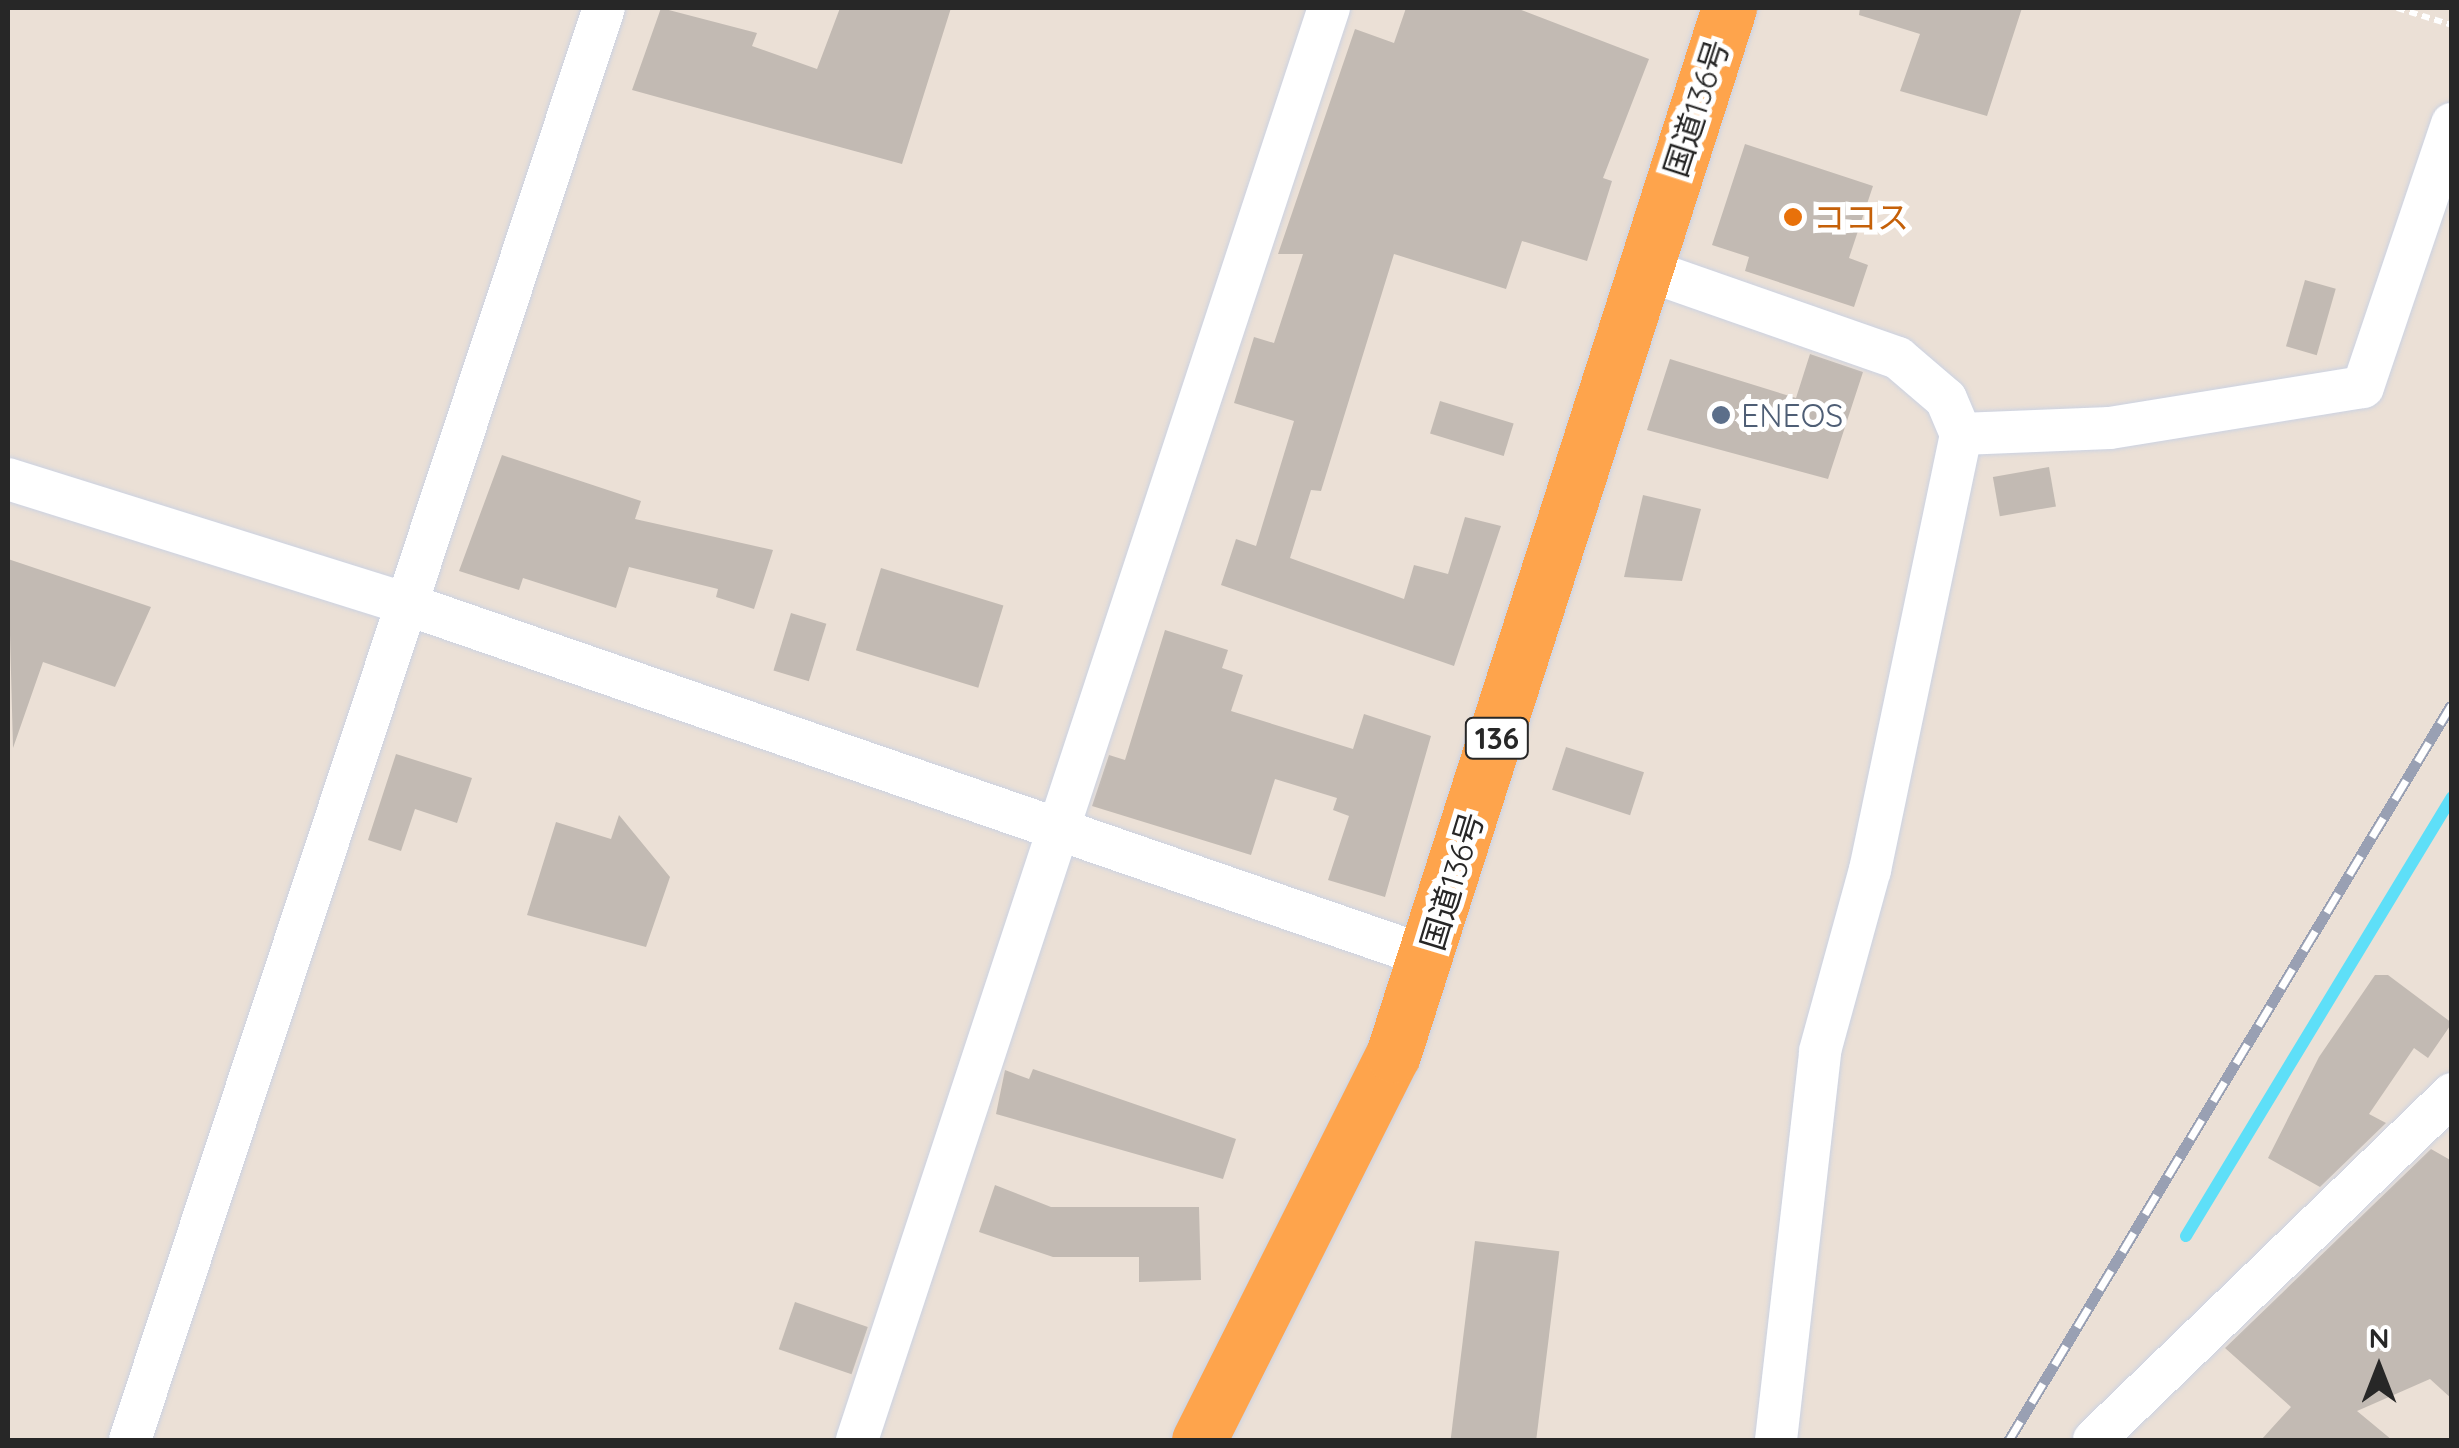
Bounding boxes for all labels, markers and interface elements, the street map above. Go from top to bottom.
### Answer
street label: 国道136号 [1656,35,1736,181]
place label: ココス [1813,198,1909,236]
marker: ココス [1782,206,1804,228]
place label: ENEOS [1741,396,1843,434]
marker: ENEOS [1710,404,1732,426]
road number: 136 [1464,713,1530,763]
street label: 国道136号 [1413,808,1491,954]
north arrow [2329,1318,2429,1418]
text: N [2369,1320,2389,1355]

